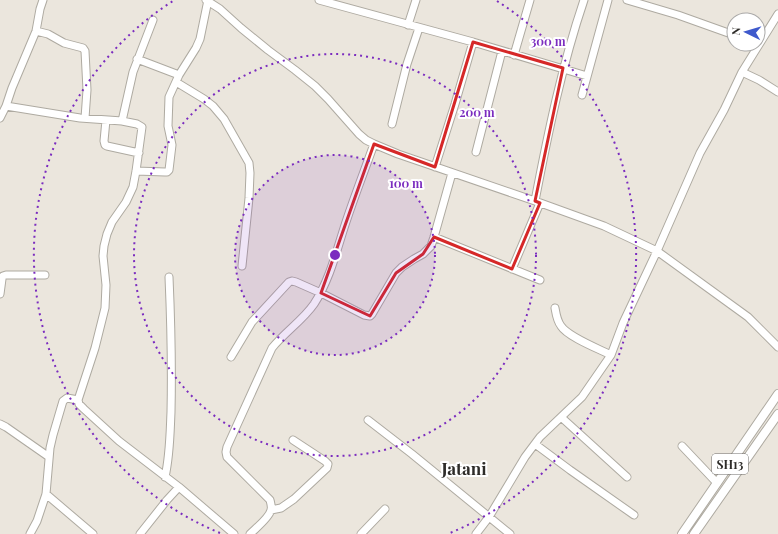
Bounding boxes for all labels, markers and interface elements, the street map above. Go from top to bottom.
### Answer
north arrow [726,12,766,52]
text: N [728,26,743,36]
text: 300 m [531,33,566,49]
text: 200 m [459,104,495,120]
text: 100 m [389,175,423,191]
centre of rings [328,248,342,262]
road number: SH13 [712,454,748,474]
district label: Jatani [440,457,487,479]

